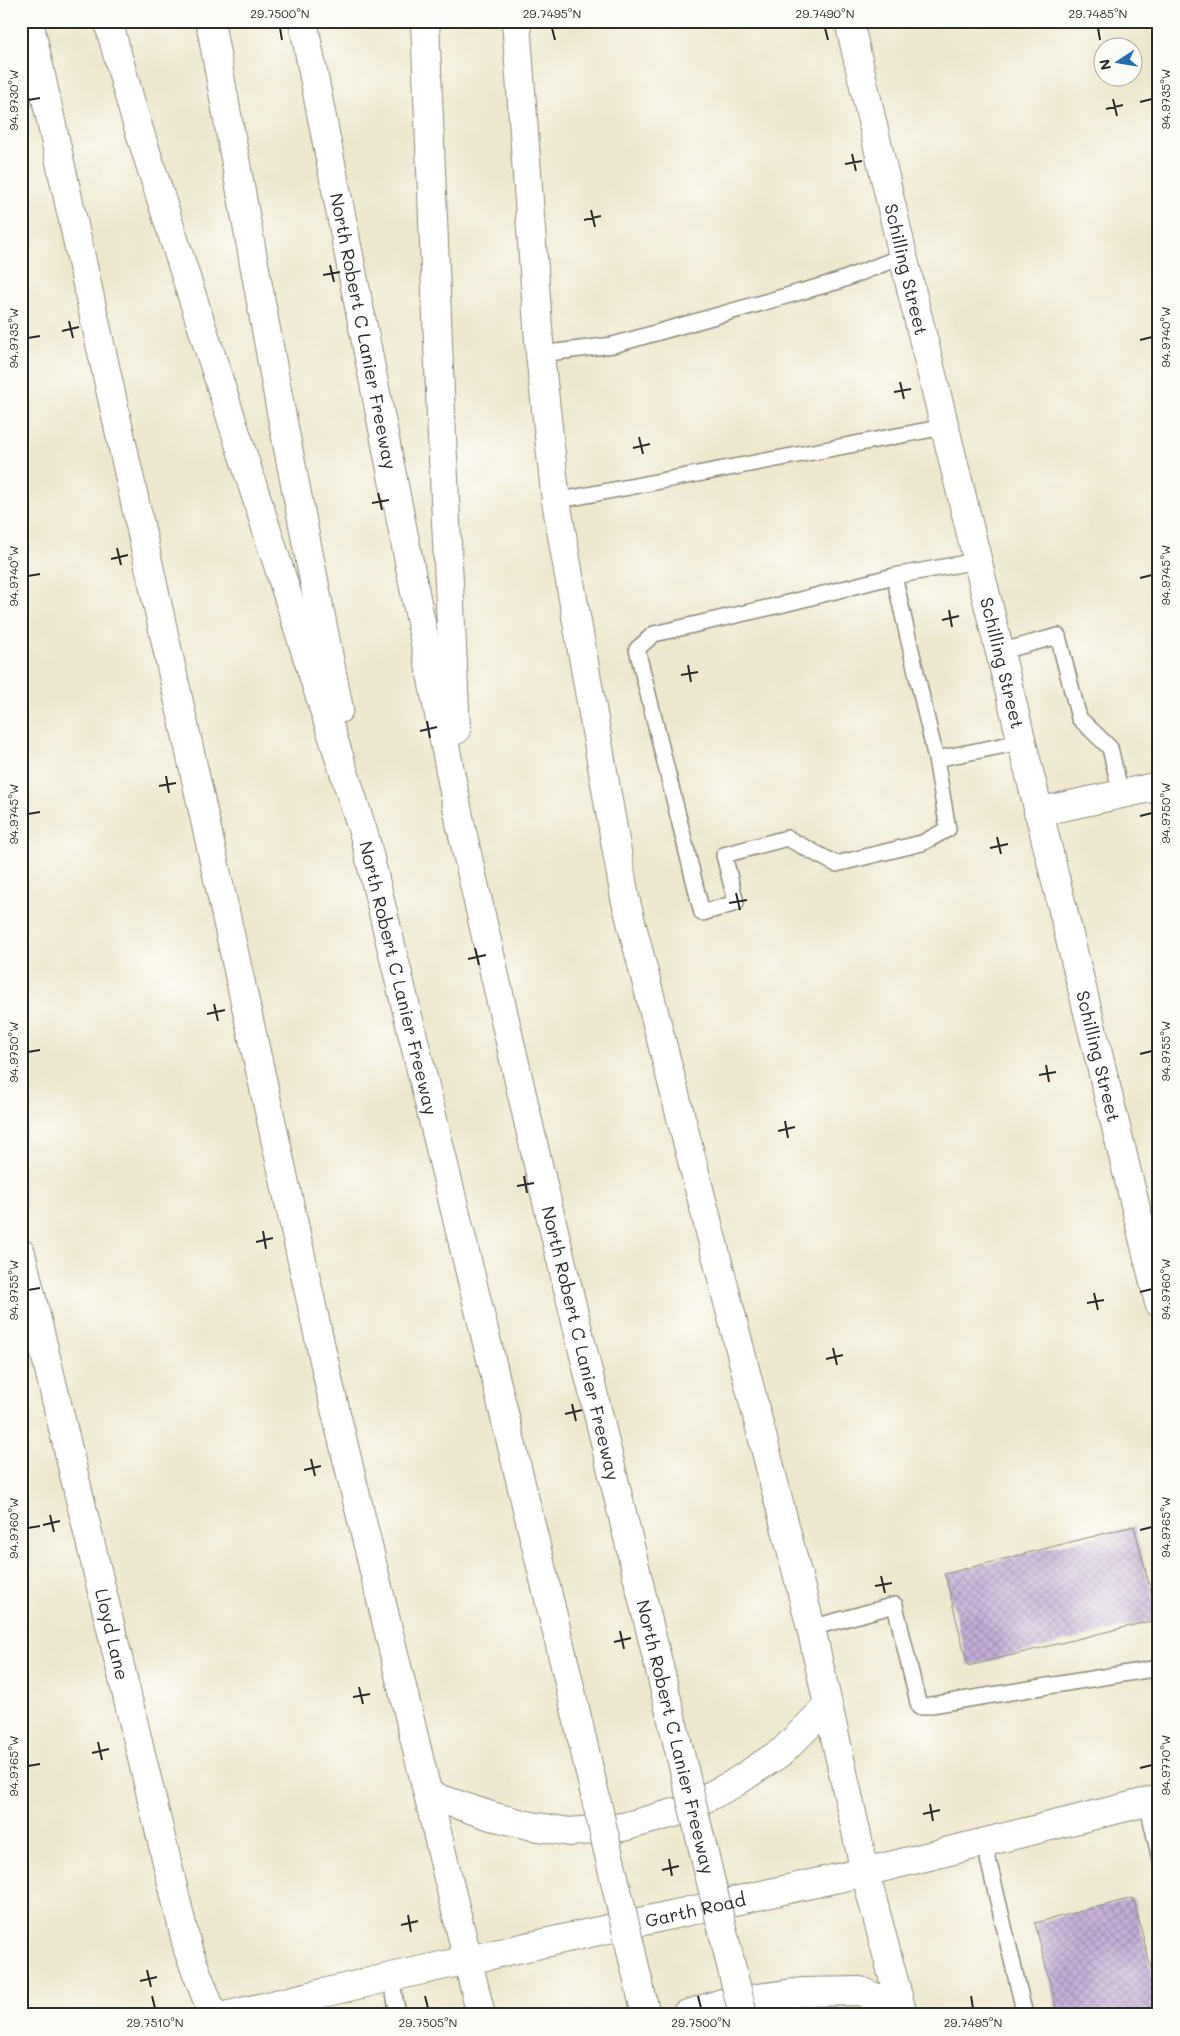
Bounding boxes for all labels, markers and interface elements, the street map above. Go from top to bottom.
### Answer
text: 29.7500°N [250,5,310,21]
text: 29.7495°N [523,5,581,21]
text: 29.7490°N [795,5,855,21]
text: 29.7485°N [1069,5,1127,21]
north arrow [1092,38,1142,88]
text: N [1094,58,1115,72]
text: 94.9730°W [5,69,21,131]
text: 94.9735°W [1157,69,1173,129]
street label: North Robert C Lanier Freeway [325,191,403,471]
street label: Schilling Street [879,201,934,338]
text: 94.9740°W [1157,306,1173,368]
text: 94.9735°W [5,308,21,368]
text: 94.9740°W [5,545,21,607]
text: 94.9745°W [1157,545,1173,605]
street label: Schilling Street [975,595,1030,731]
text: 94.9750°W [1157,782,1173,844]
text: 94.9745°W [5,784,21,844]
street label: North Robert C Lanier Freeway [354,838,444,1117]
street label: Schilling Street [1071,988,1126,1124]
text: 94.9750°W [5,1021,21,1083]
text: 94.9755°W [1157,1021,1173,1081]
street label: North Robert C Lanier Freeway [536,1204,626,1483]
text: 94.9760°W [1157,1258,1173,1320]
text: 94.9755°W [5,1260,21,1320]
text: 94.9760°W [5,1497,21,1559]
text: 94.9765°W [1157,1497,1173,1557]
street label: Lloyd Lane [90,1586,135,1682]
street label: North Robert C Lanier Freeway [631,1597,721,1876]
text: 94.9770°W [1157,1735,1173,1795]
text: 94.9765°W [5,1736,21,1796]
street label: Garth Road [643,1887,748,1932]
text: 29.7510°N [126,2014,184,2030]
text: 29.7505°N [399,2014,457,2030]
text: 29.7500°N [671,2014,731,2030]
text: 29.7495°N [944,2014,1002,2030]

